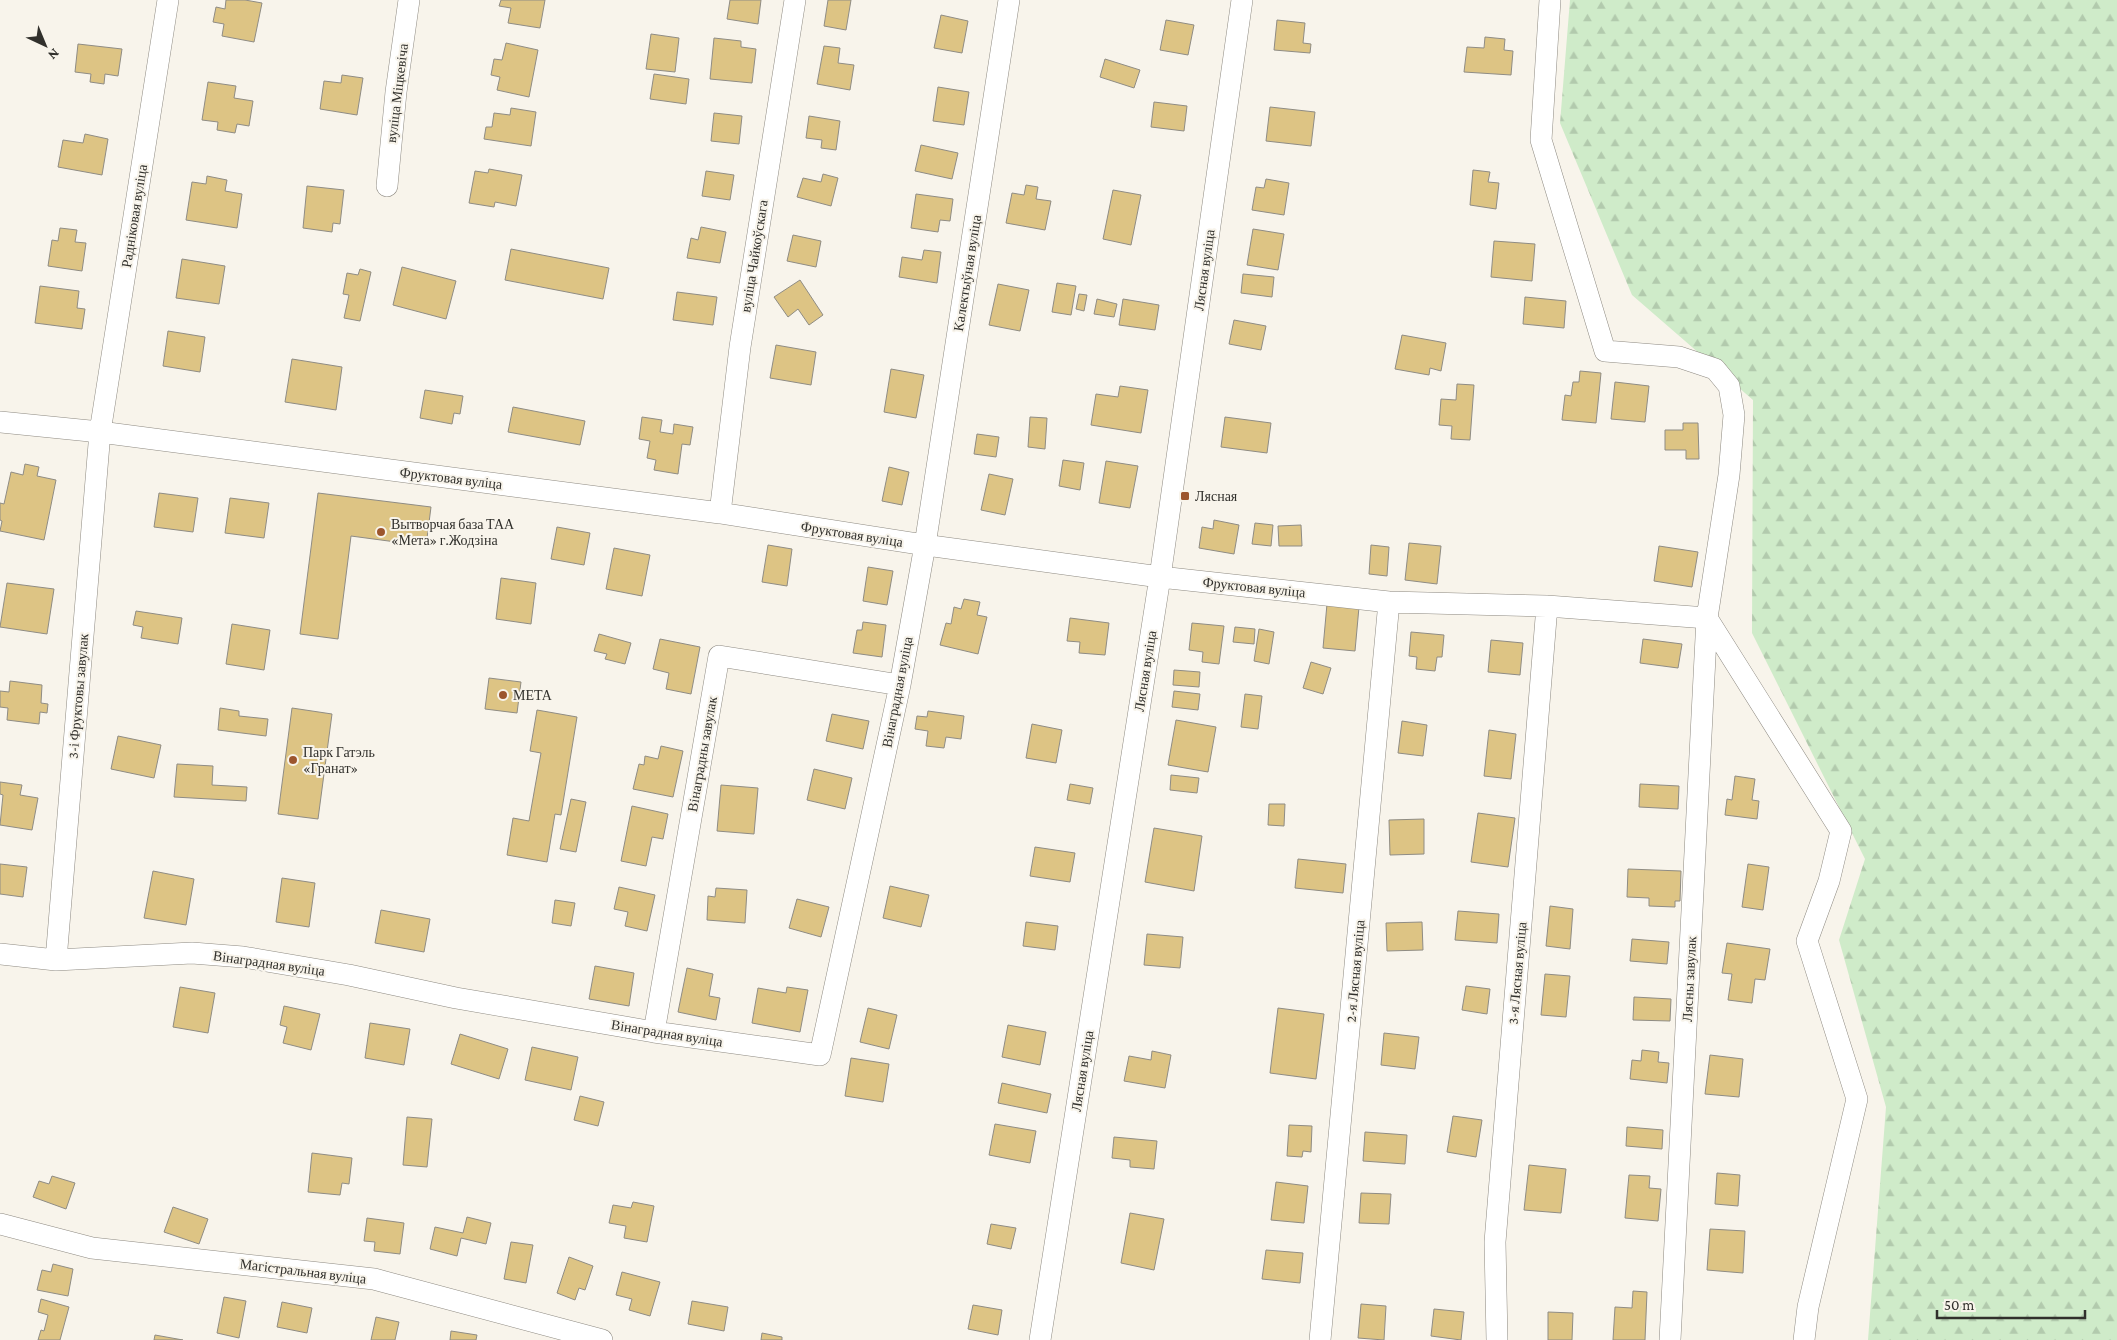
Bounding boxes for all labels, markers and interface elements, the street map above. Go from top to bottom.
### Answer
north arrow [20,20,70,70]
street label: вуліца Міцкевіча [383,42,411,144]
text: N [45,45,63,64]
street label: Радніковая вуліца [118,162,150,269]
street label: вуліца Чайкоўскага [737,198,771,313]
street label: Калектыўная вуліца [950,213,984,332]
street label: Лясная вуліца [1190,228,1218,312]
street label: Фруктовая вуліца [399,464,504,492]
place label: Лясная [1195,488,1238,504]
marker: Лясная [1179,490,1191,502]
place label: Вытворчая база ТАА «Мета» г.Жодзіна [391,516,515,548]
street label: Фруктовая вуліца [800,518,905,550]
marker: Вытворчая база ТАА «Мета» г.Жодзіна [375,526,387,538]
street label: Фруктовая вуліца [1202,574,1307,600]
street label: Лясная вуліца [1131,628,1159,713]
street label: 3-і Фруктовы завулак [65,633,91,759]
street label: Вінаградная вуліца [878,634,916,749]
place label: МЕТА [513,687,553,703]
marker: МЕТА [497,689,509,701]
street label: Вінаградны завулак [684,695,720,813]
place label: Парк Гатэль «Гранат» [303,744,375,776]
marker: Парк Гатэль «Гранат» [287,754,299,766]
street label: 2-я Лясная вуліца [1343,918,1368,1023]
street label: 3-я Лясная вуліца [1505,920,1530,1025]
street label: Лясны завулак [1679,935,1699,1022]
street label: Вінаградная вуліца [212,947,327,979]
street label: Вінаградная вуліца [610,1016,725,1050]
street label: Лясная вуліца [1068,1028,1096,1113]
street label: Магістральная вуліца [239,1255,368,1287]
scale bar [1937,1288,2084,1320]
text: 50 m [1944,1297,1974,1313]

